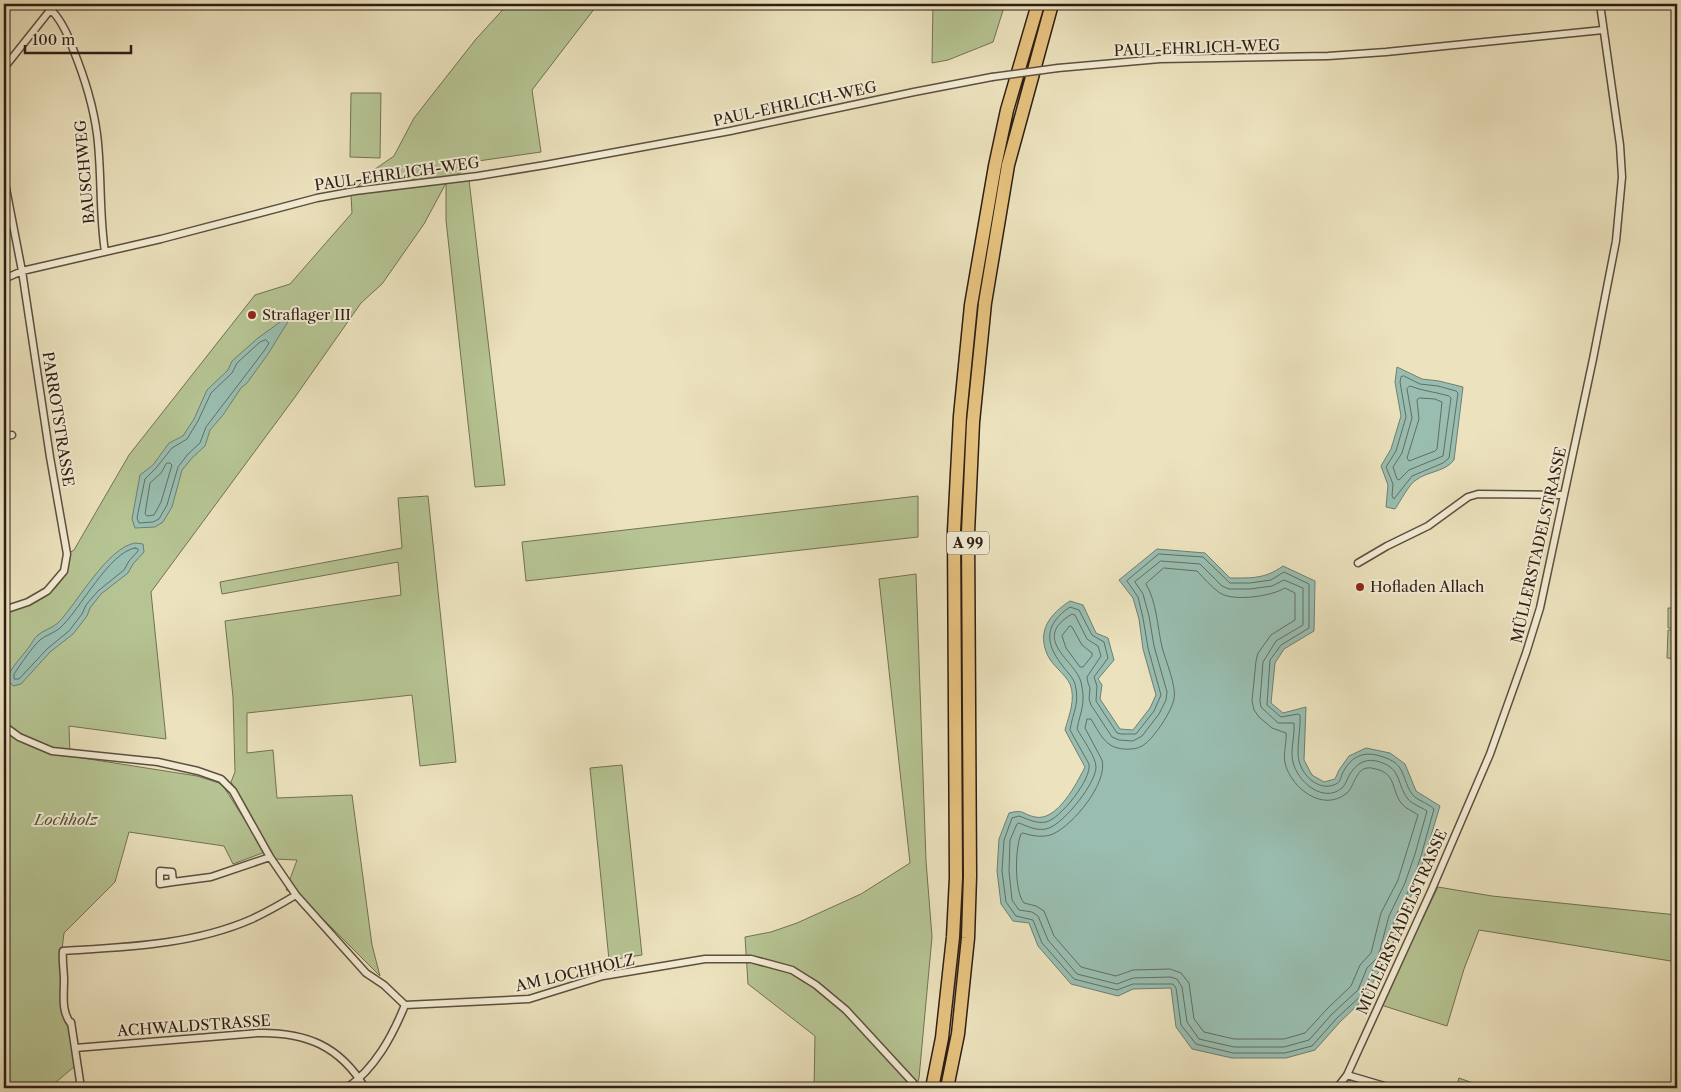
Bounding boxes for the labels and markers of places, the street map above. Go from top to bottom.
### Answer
place label: Straflager III [262,305,351,324]
marker: Straflager III [246,309,258,321]
place label: Hofladen Allach [1370,577,1485,596]
marker: Hofladen Allach [1354,581,1366,593]

